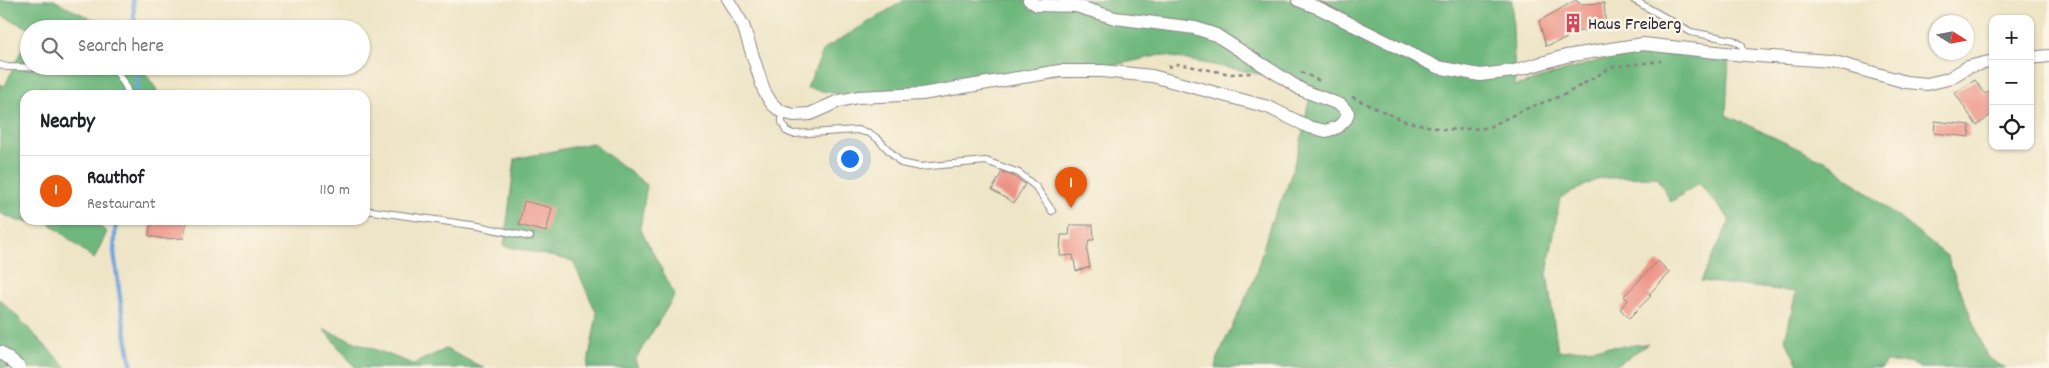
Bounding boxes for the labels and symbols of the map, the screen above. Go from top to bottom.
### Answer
building icon: Haus Freiberg [1562,12,1584,34]
place label: Haus Freiberg [1588,13,1681,38]
north arrow [1929,15,1974,60]
your location [837,146,863,172]
pin: 1 [1055,167,1087,208]

